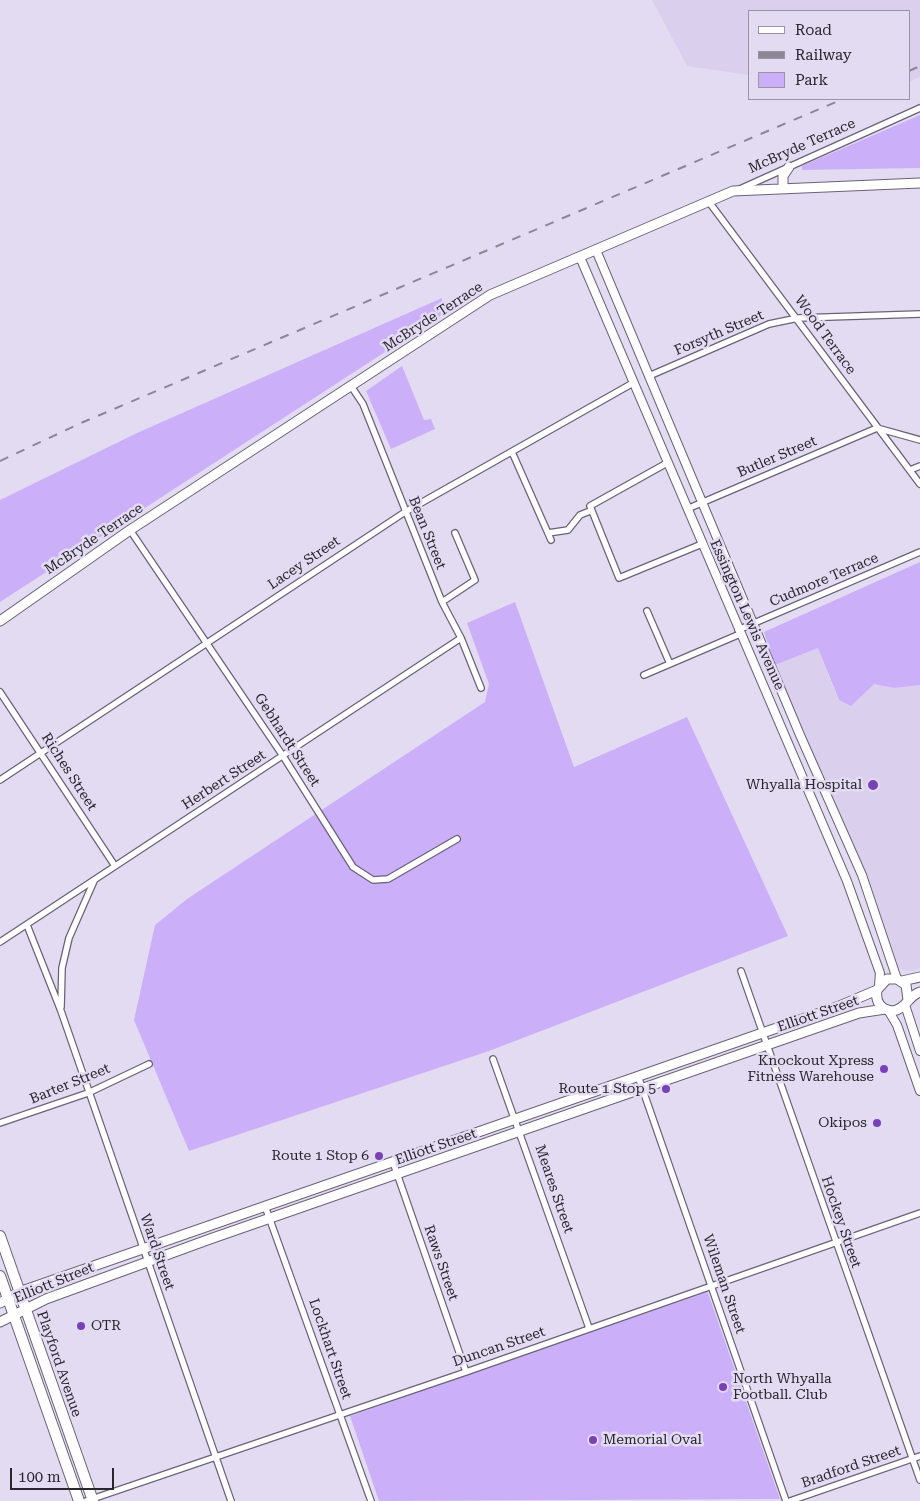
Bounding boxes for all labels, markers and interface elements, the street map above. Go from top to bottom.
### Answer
legend [748,10,910,100]
text: Road [795,21,832,39]
text: Railway [795,46,852,64]
text: Park [795,71,828,89]
street label: McBryde Terrace [746,115,858,177]
street label: McBryde Terrace [380,279,486,355]
street label: Wood Terrace [791,292,859,378]
street label: Forsyth Street [672,307,766,359]
street label: Butler Street [735,433,819,481]
street label: Bean Street [405,494,449,572]
street label: McBryde Terrace [42,500,146,578]
street label: Lacey Street [265,533,343,593]
street label: Essington Lewis Avenue [706,537,788,693]
street label: Cudmore Terrace [767,550,881,610]
street label: Gebhardt Street [251,690,323,790]
street label: Riches Street [38,730,100,814]
street label: Herbert Street [179,747,269,813]
place label: Whyalla Hospital [746,777,862,793]
marker: Whyalla Hospital [866,778,880,792]
street label: Elliott Street [775,992,861,1036]
place label: Knockout Xpress Fitness Warehouse [747,1053,874,1086]
street label: Barter Street [27,1060,113,1108]
marker: Knockout Xpress Fitness Warehouse [878,1063,890,1075]
place label: Route 1 Stop 5 [559,1081,656,1097]
marker: Route 1 Stop 5 [660,1083,672,1095]
place label: Okipos [818,1115,867,1131]
marker: Okipos [871,1117,883,1129]
street label: Elliott Street [393,1125,479,1169]
street label: Meares Street [531,1143,577,1235]
place label: Route 1 Stop 6 [272,1148,369,1164]
marker: Route 1 Stop 6 [373,1150,385,1162]
street label: Hockey Street [817,1174,865,1270]
street label: Ward Street [136,1212,178,1292]
street label: Raws Street [420,1223,462,1303]
street label: Wileman Street [699,1232,749,1336]
street label: Elliott Street [11,1259,97,1307]
street label: Lockhart Street [305,1297,355,1401]
street label: Playford Avenue [33,1309,85,1419]
place label: OTR [91,1318,121,1334]
marker: OTR [75,1320,87,1332]
street label: Duncan Street [451,1323,547,1371]
place label: North Whyalla Football. Club [733,1371,832,1404]
marker: North Whyalla Football. Club [717,1381,729,1393]
place label: Memorial Oval [603,1432,702,1448]
marker: Memorial Oval [587,1434,599,1446]
street label: Bradford Street [799,1442,903,1492]
scale bar [12,1458,116,1490]
text: 100 m [18,1468,61,1486]

